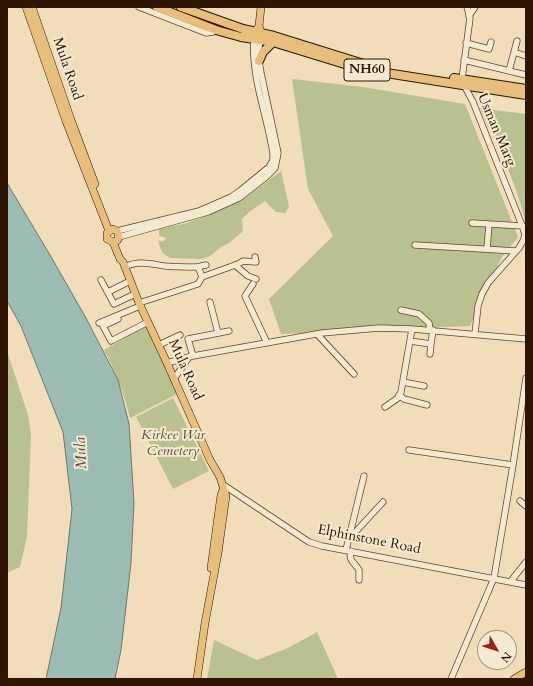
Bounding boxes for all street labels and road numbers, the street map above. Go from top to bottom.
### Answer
street label: Mula Road [48,36,86,102]
road number: NH60 [344,59,390,81]
street label: Usman Marg [473,91,519,169]
street label: Mula Road [164,337,206,403]
street label: Elphinstone Road [316,522,422,558]

